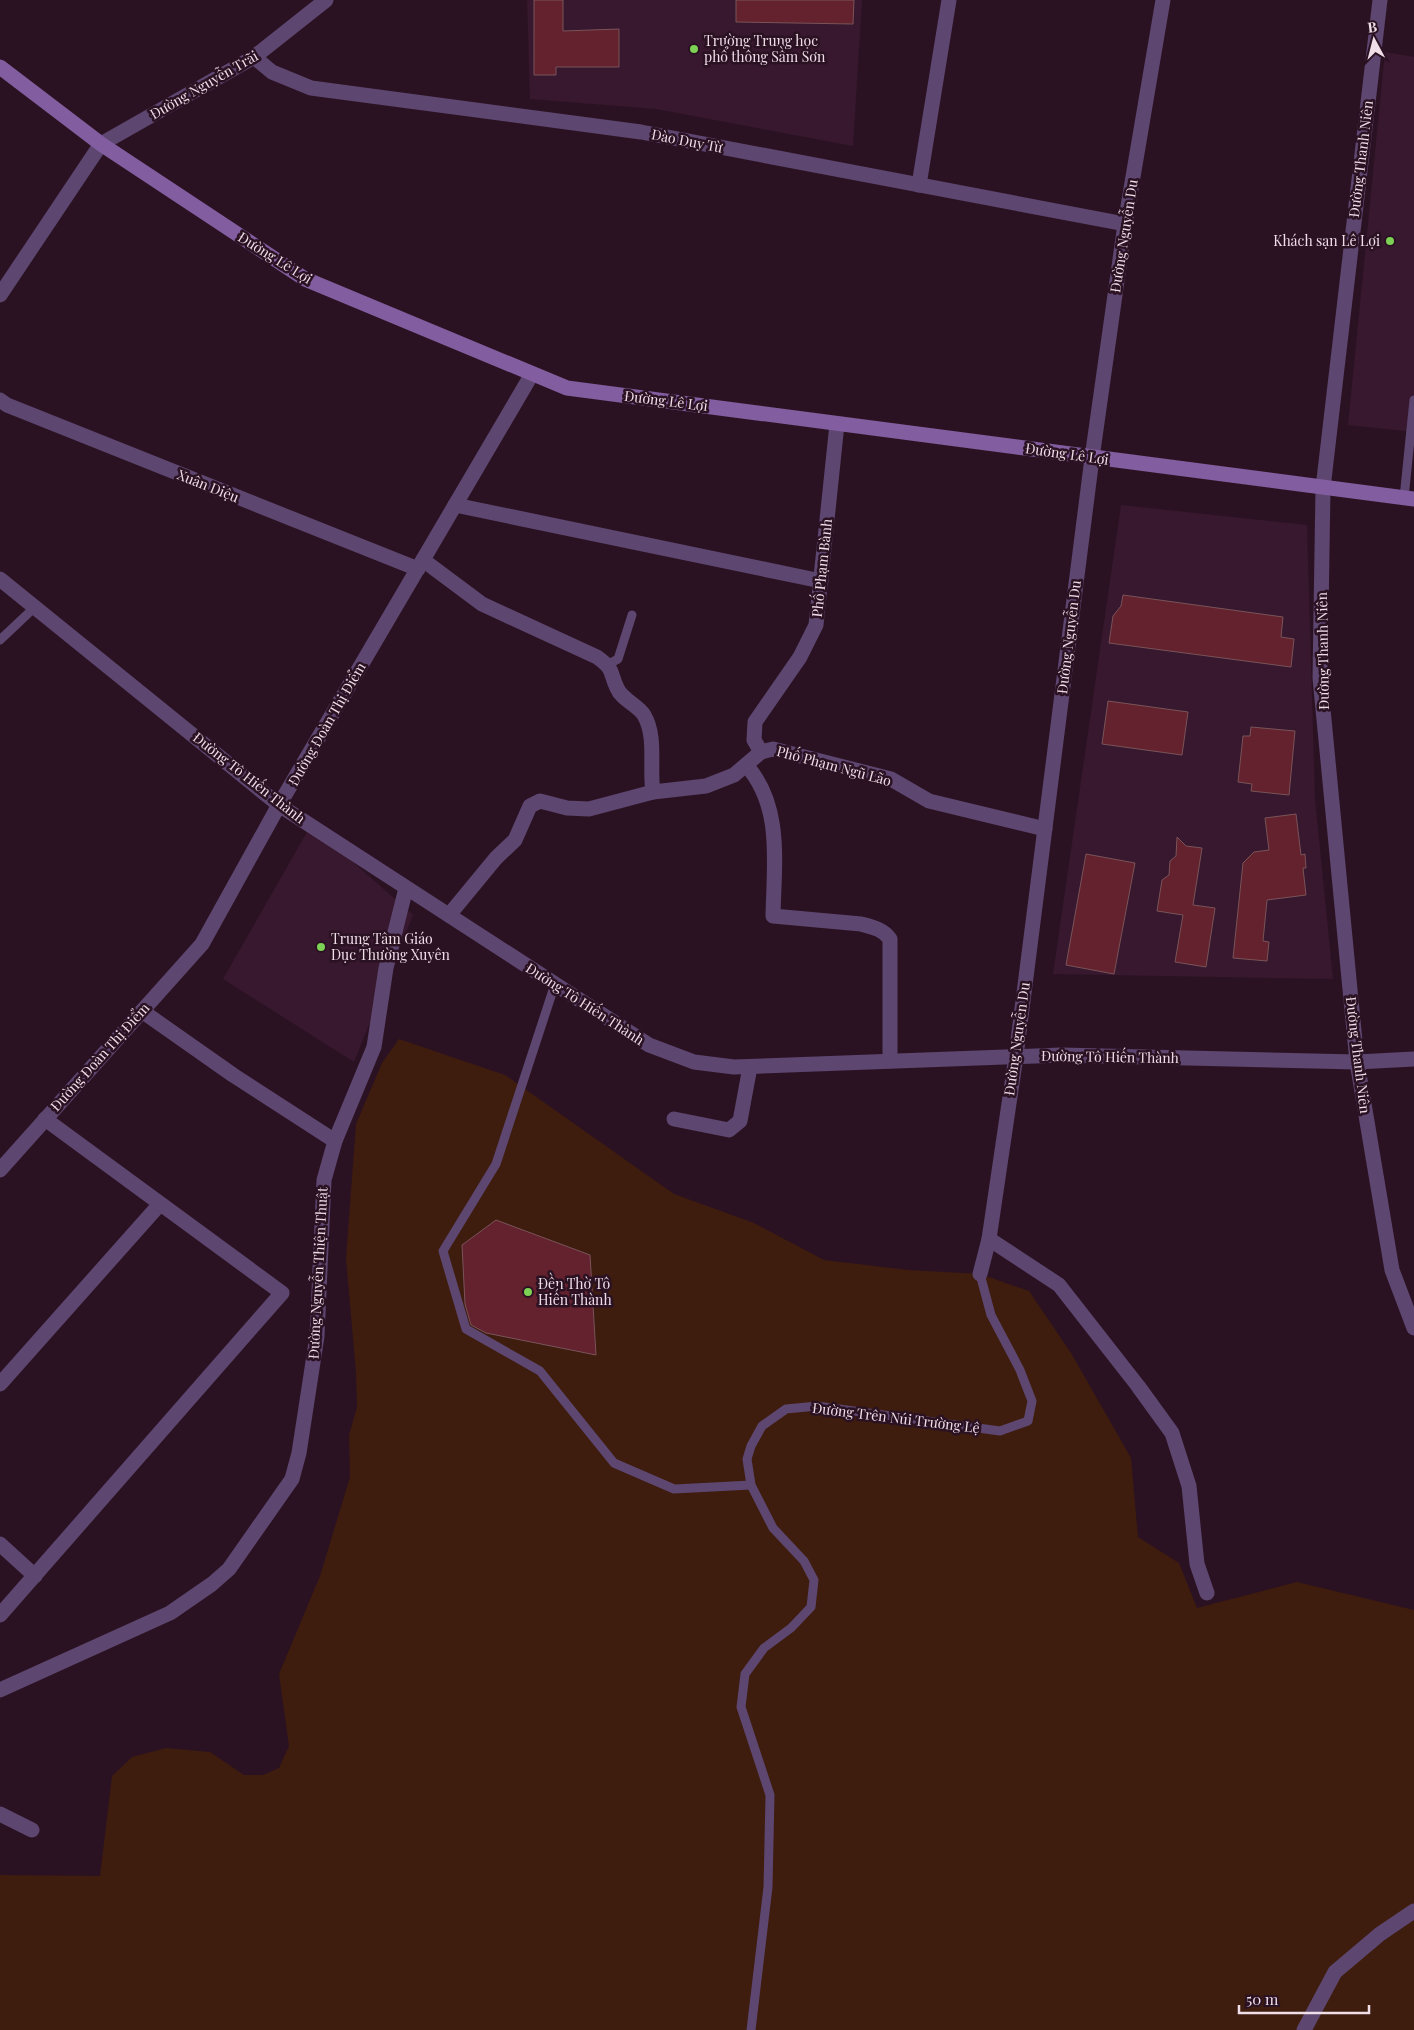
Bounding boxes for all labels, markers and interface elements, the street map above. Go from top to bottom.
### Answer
north arrow [1349,15,1399,65]
text: B [1367,17,1378,37]
place label: Trường Trung học phổ thông Sầm Sơn [704,31,826,66]
marker: Trường Trung học phổ thông Sầm Sơn [688,43,700,55]
street label: Đường Nguyễn Trãi [146,45,261,123]
street label: Đường Thanh Niên [1344,99,1377,219]
street label: Đào Duy Từ [650,124,725,157]
street label: Đường Nguyễn Du [1104,178,1142,294]
street label: Đường Lê Lợi [235,227,316,288]
place label: Khách sạn Lê Lợi [1273,231,1380,250]
marker: Khách sạn Lê Lợi [1384,235,1396,247]
street label: Đường Lê Lợi [623,386,709,415]
street label: Đường Lê Lợi [1024,438,1110,469]
street label: Xuân Diệu [174,465,242,507]
street label: Phố Phạm Bành [805,517,836,618]
street label: Đường Nguyễn Du [1051,579,1085,695]
street label: Đường Thanh Niên [1312,591,1333,710]
street label: Đường Đoàn Thị Điểm [283,658,370,789]
street label: Đường Tô Hiến Thành [189,726,311,828]
street label: Phố Phạm Ngũ Lão [775,739,894,790]
place label: Trung Tâm Giáo Dục Thường Xuyên [331,929,451,964]
marker: Trung Tâm Giáo Dục Thường Xuyên [315,941,327,953]
street label: Đường Tô Hiến Thành [522,956,650,1049]
street label: Đường Nguyễn Du [998,981,1034,1097]
street label: Đường Thanh Niên [1342,995,1375,1115]
street label: Đường Đoàn Thị Điểm [45,997,154,1115]
street label: Đường Tô Hiến Thành [1041,1044,1180,1067]
street label: Đường Nguyễn Thiện Thuật [303,1185,332,1359]
place label: Đền Thờ Tô Hiến Thành [538,1272,612,1309]
marker: Đền Thờ Tô Hiến Thành [522,1286,534,1298]
street label: Đường Trên Núi Trường Lệ [811,1398,981,1437]
scale bar [1239,1982,1369,2014]
text: 50 m [1246,1989,1279,2009]

